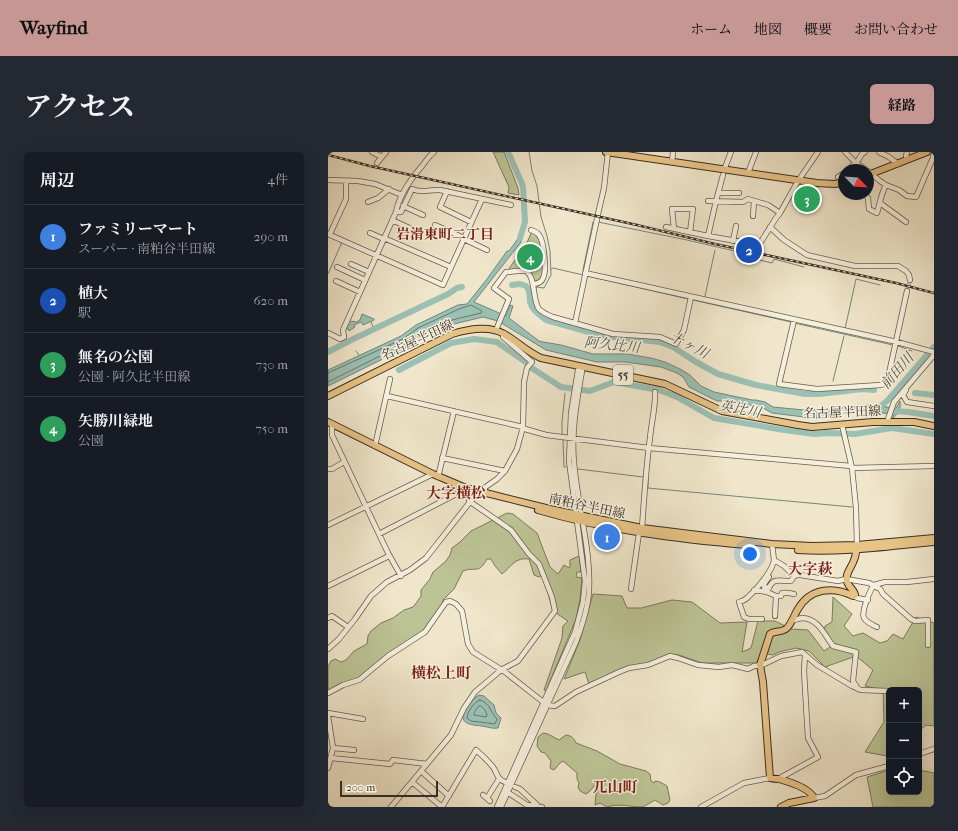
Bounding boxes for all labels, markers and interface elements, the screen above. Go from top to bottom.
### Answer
text: Wayfind [20,17,88,39]
text: ホーム [690,21,732,38]
text: 地図 [754,21,782,38]
text: 概要 [804,21,832,38]
text: お問い合わせ [854,21,938,38]
button: 経路 [870,84,934,124]
text: アクセス [24,90,135,123]
north arrow [838,164,874,200]
text: 周辺 [40,170,74,190]
text: 4件 [267,172,288,187]
pin: 3 [794,184,820,214]
text: ファミリーマート [78,220,198,238]
district label: 岩滑東町二丁目 [396,226,494,243]
text: 1 [51,229,55,244]
text: 290 m [254,229,288,244]
pin: 2 [736,235,762,265]
text: スーパー · 南粕谷半田線 [78,241,215,256]
pin: 4 [517,242,543,272]
text: 植大 [78,284,108,302]
text: 2 [50,293,56,308]
text: 620 m [254,293,288,308]
text: 駅 [78,305,91,320]
street label: 名古屋半田線 [378,317,456,363]
water label: 十ヶ川 [666,328,713,363]
water label: 阿久比川 [583,334,643,357]
text: 無名の公園 [78,348,153,366]
water label: 前田川 [877,348,919,392]
text: 3 [50,357,56,372]
text: 730 m [256,357,288,372]
road number: 55 [613,365,633,385]
text: 公園 · 阿久比半田線 [78,369,190,384]
water label: 英比川 [718,397,764,422]
street label: 名古屋半田線 [803,403,881,421]
text: 矢勝川緑地 [78,412,153,430]
text: 4 [49,421,57,436]
text: 750 m [255,421,288,436]
text: 公園 [78,433,104,448]
district label: 大字横松 [426,484,486,502]
street label: 南粕谷半田線 [547,491,627,521]
pin: 1 [594,522,620,552]
your location [740,544,760,564]
district label: 大字萩 [787,560,833,578]
district label: 横松上町 [411,664,471,682]
map controls [886,687,922,795]
button: + [886,687,922,723]
button: − [886,723,922,759]
button: locate [886,759,922,795]
district label: 兀山町 [592,778,638,796]
scale bar [340,779,438,798]
text: 200 m [346,781,375,794]

